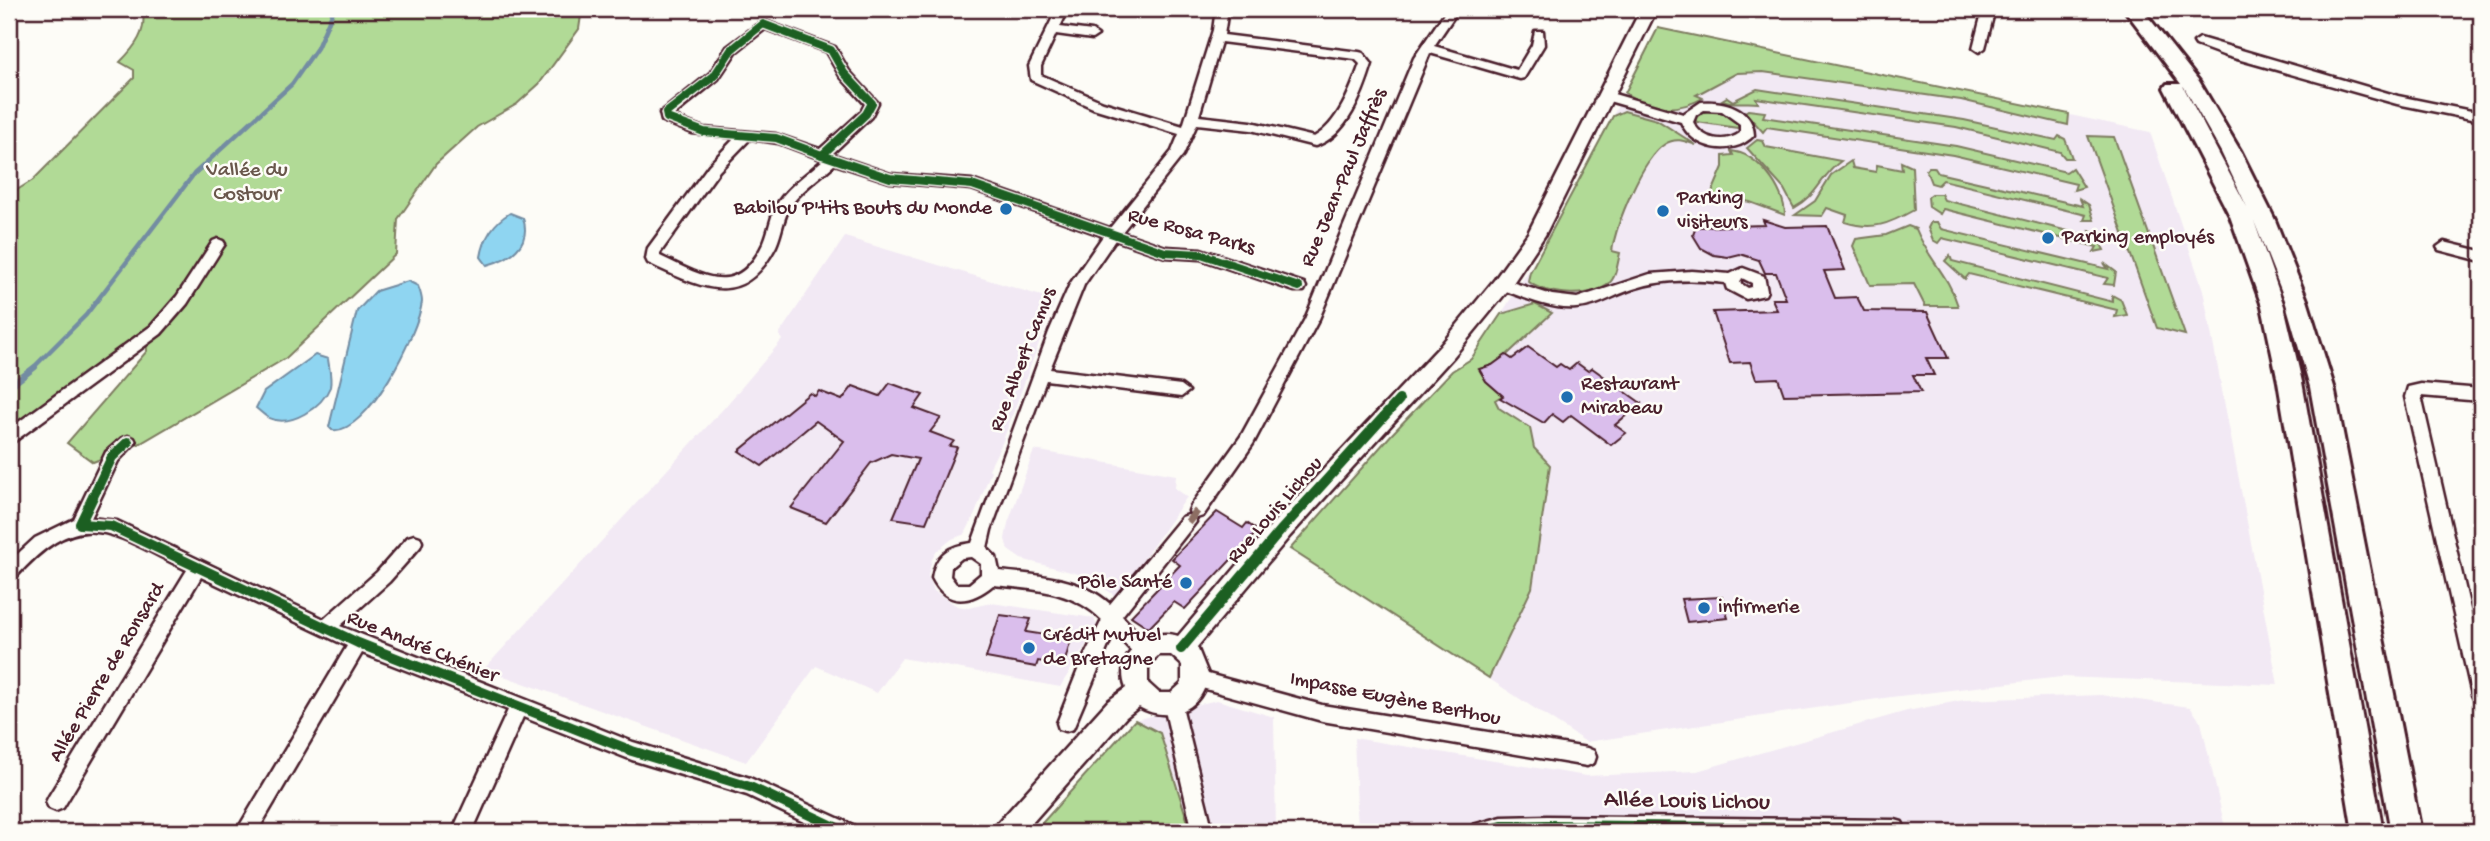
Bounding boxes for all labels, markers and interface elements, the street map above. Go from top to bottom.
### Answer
street label: Rue Jean-Paul Jaffrès [1296,84,1394,271]
park label: Vallée du Costour [205,159,288,208]
place label: Parking visiteurs [1676,187,1749,236]
place label: Babilou P'tits Bouts du Monde [733,197,993,222]
marker: Babilou P'tits Bouts du Monde [998,201,1014,217]
marker: Parking visiteurs [1655,203,1671,219]
street label: Rue Rosa Parks [1125,204,1259,262]
place label: Parking employés [2061,226,2215,251]
marker: Parking employés [2040,230,2056,246]
street label: Rue Albert Camus [985,283,1063,435]
place label: Restaurant Mirabeau [1581,373,1681,422]
marker: Restaurant Mirabeau [1559,389,1575,405]
street label: Rue Louis Lichou [1223,452,1329,570]
place label: Pôle Santé [1077,571,1173,596]
marker: Pôle Santé [1178,575,1194,591]
street label: Allée Pierre de Ronsard [44,577,172,767]
place label: infirmerie [1718,596,1801,621]
marker: infirmerie [1696,600,1712,616]
street label: Rue André Chénier [343,606,503,690]
place label: Crédit Mutuel de Bretagne [1043,624,1161,673]
marker: Crédit Mutuel de Bretagne [1021,640,1037,656]
street label: Impasse Eugène Berthou [1287,667,1503,733]
street label: Allée Louis Lichou [1604,786,1770,818]

